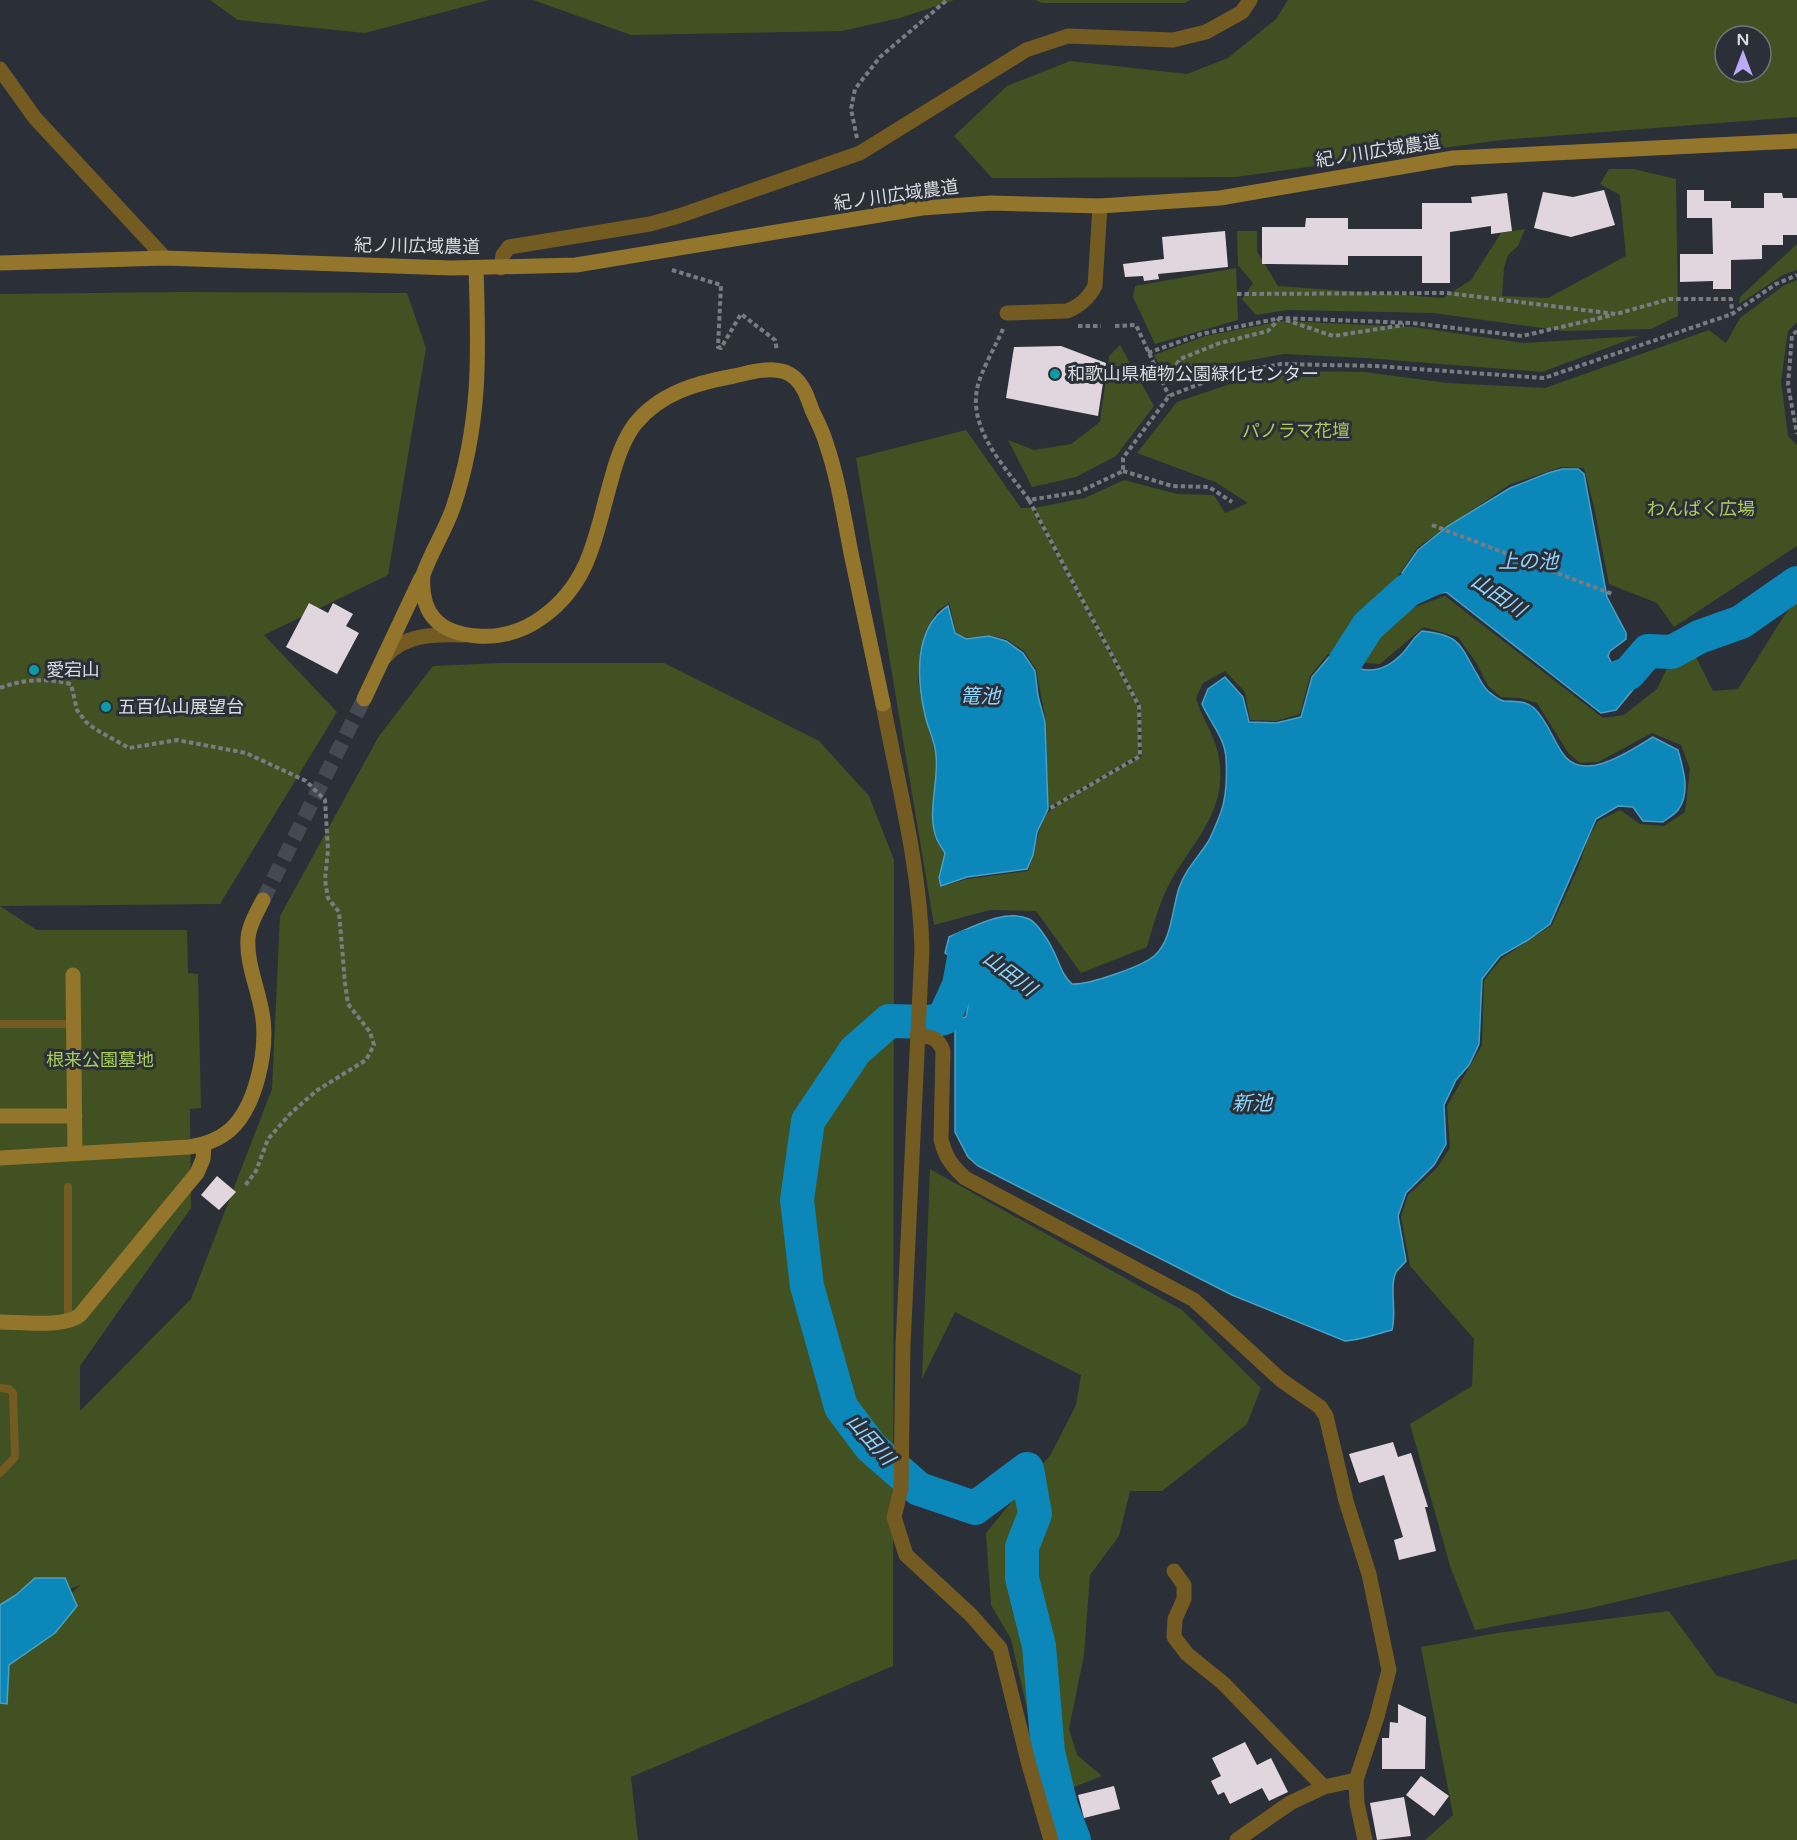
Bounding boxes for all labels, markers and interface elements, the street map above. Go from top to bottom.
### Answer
north arrow [1713,24,1773,84]
text: N [1737,30,1749,50]
street label: 紀ノ川広域農道 [1314,130,1442,172]
street label: 紀ノ川広域農道 [832,175,960,215]
street label: 紀ノ川広域農道 [354,234,480,258]
place label: 和歌山県植物公園緑化センター [1067,363,1319,385]
marker: 和歌山県植物公園緑化センター [1048,367,1062,381]
park label: パノラマ花壇 [1242,420,1350,442]
park label: わんぱく広場 [1647,498,1755,520]
water label: 上の池 [1498,550,1560,574]
water label: 山田川 [1466,569,1531,624]
place label: 愛宕山 [46,659,100,681]
marker: 愛宕山 [27,663,41,677]
water label: 篭池 [960,685,1002,709]
place label: 五百仏山展望台 [118,696,244,718]
marker: 五百仏山展望台 [99,700,113,714]
water label: 山田川 [978,946,1042,1003]
park label: 根来公園墓地 [46,1049,154,1071]
water label: 新池 [1232,1092,1274,1116]
water label: 山田川 [841,1410,900,1472]

